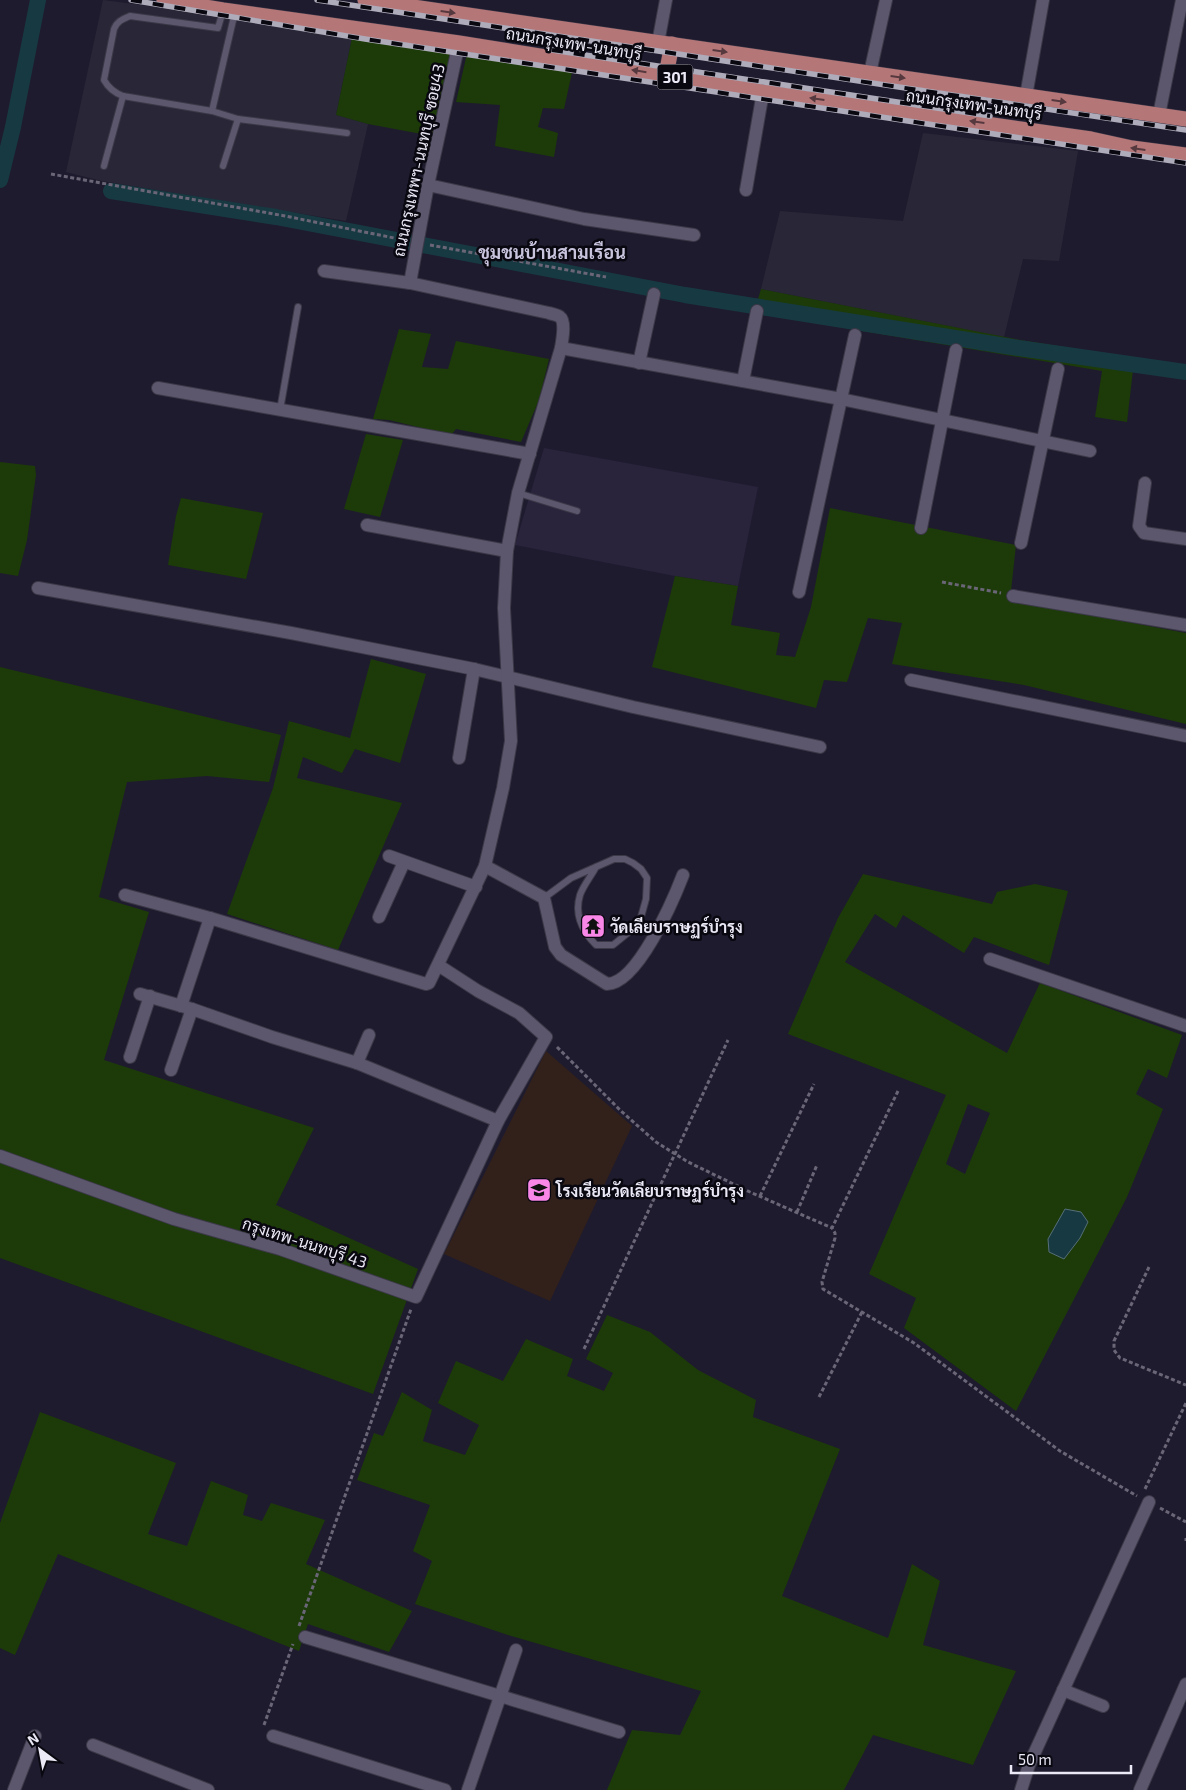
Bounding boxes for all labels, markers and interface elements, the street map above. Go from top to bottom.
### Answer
one-way arrow [441,8,457,16]
street label: ถนนกรุงเทพ-นนทบุรี [504,22,644,66]
one-way arrow [712,48,728,56]
street label: ถนนกรุงเทพฯ-นนทบุรี ซอย43 [387,62,451,259]
road number: 301 [658,64,692,90]
one-way arrow [630,67,646,75]
one-way arrow [890,74,906,82]
street label: ถนนกรุงเทพ-นนทบุรี [904,84,1044,126]
one-way arrow [808,95,824,103]
one-way arrow [1051,97,1067,105]
one-way arrow [969,118,985,126]
one-way arrow [1129,144,1145,152]
district label: ชุมชนบ้านสามเรือน [478,241,626,267]
temple icon: วัดเลียบราษฏร์บำรุง [580,913,606,939]
place label: วัดเลียบราษฏร์บำรุง [610,916,743,939]
school or university icon: โรงเรียนวัดเลียบราษฏร์บำรุง [526,1177,552,1203]
place label: โรงเรียนวัดเลียบราษฏร์บำรุง [555,1180,744,1203]
street label: กรุงเทพ-นนทบุรี 43 [239,1212,370,1274]
north arrow [15,1725,65,1775]
text: N [24,1729,42,1748]
scale bar [1011,1742,1131,1774]
text: 50 m [1018,1750,1052,1768]

